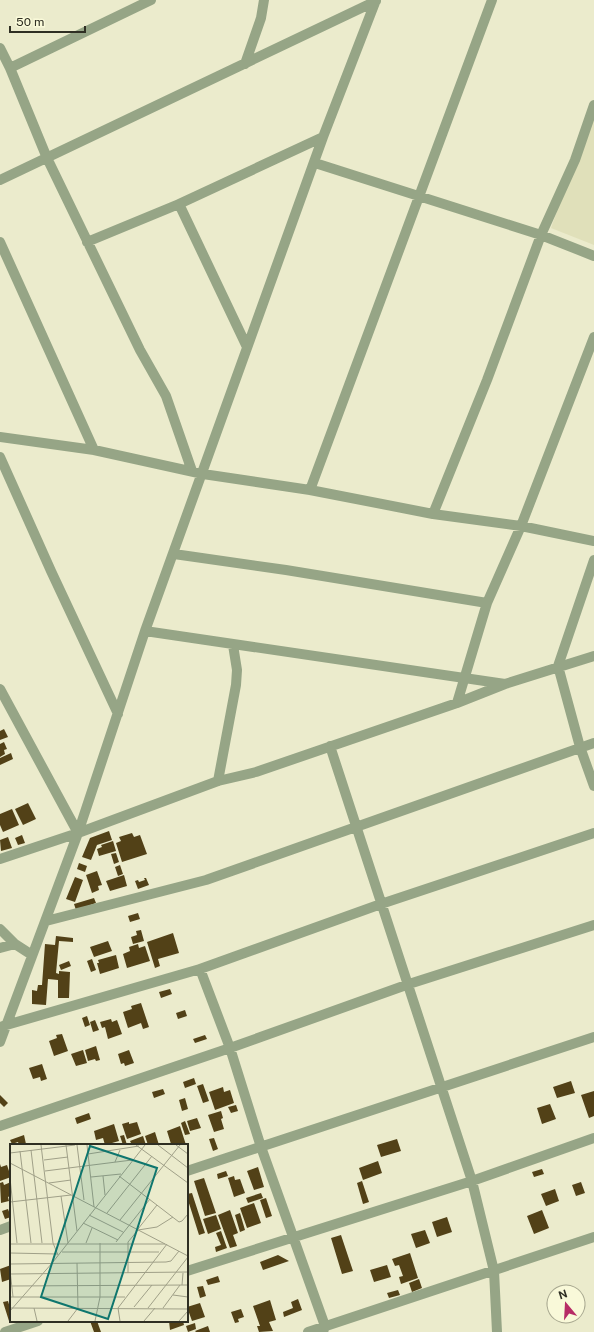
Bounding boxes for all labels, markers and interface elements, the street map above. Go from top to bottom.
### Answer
scale bar [10,8,85,34]
text: 50 m [16,15,44,29]
inset map [10,1144,188,1322]
north arrow [546,1284,586,1324]
text: N [557,1287,569,1302]

